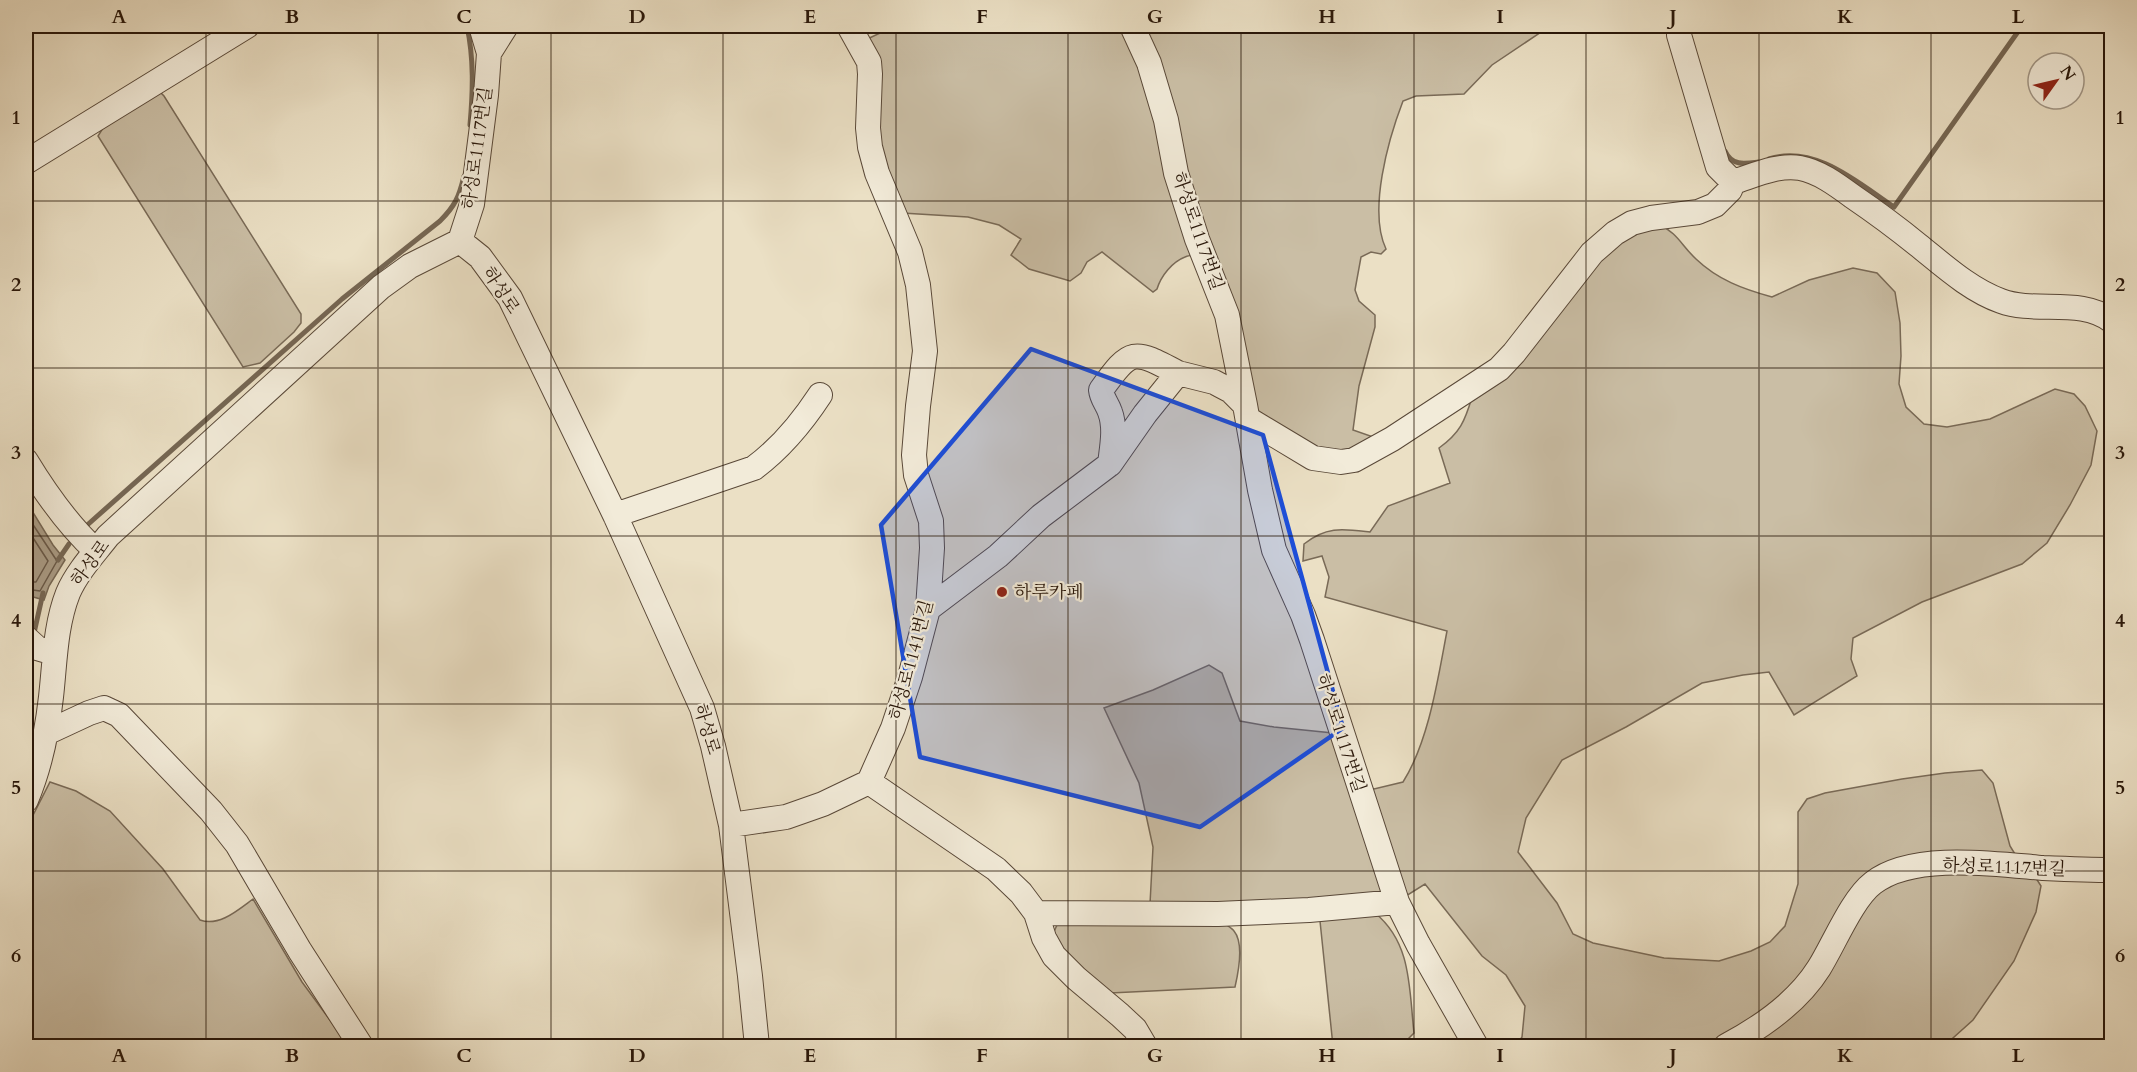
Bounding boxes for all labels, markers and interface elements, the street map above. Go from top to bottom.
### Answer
text: A [111,3,127,30]
text: B [285,3,299,30]
text: C [456,3,472,30]
text: D [628,3,646,30]
text: E [804,3,816,30]
text: F [976,3,988,30]
text: G [1147,3,1163,30]
text: H [1318,3,1336,30]
text: I [1496,3,1504,30]
text: J [1666,3,1677,30]
text: K [1837,3,1854,30]
text: L [2012,3,2025,30]
north arrow [2026,51,2086,111]
text: N [2055,61,2081,85]
street label: 하성로1117번길 [457,85,498,211]
text: 1 [11,104,21,131]
text: 1 [2115,104,2125,131]
street label: 하성로1117번길 [1166,169,1230,294]
street label: 하성로 [476,262,525,319]
text: 2 [11,271,21,298]
text: 2 [2115,271,2125,298]
text: 3 [11,439,21,466]
text: 3 [2115,439,2125,466]
street label: 하성로 [65,535,116,592]
place label: 하루카페 [1014,580,1084,605]
marker: 하루카페 [995,585,1009,599]
street label: 하성로1141번길 [883,597,940,723]
text: 4 [11,607,21,634]
text: 4 [2115,607,2125,634]
street label: 하성로1117번길 [1310,670,1372,796]
street label: 하성로 [687,701,726,758]
text: 5 [11,774,21,801]
text: 5 [2115,774,2125,801]
street label: 하성로1117번길 [1942,853,2066,882]
text: 6 [11,942,21,969]
text: 6 [2115,942,2125,969]
text: A [111,1042,127,1069]
text: B [285,1042,299,1069]
text: C [456,1042,472,1069]
text: D [628,1042,646,1069]
text: E [804,1042,816,1069]
text: F [976,1042,988,1069]
text: G [1147,1042,1163,1069]
text: H [1318,1042,1336,1069]
text: I [1496,1042,1504,1069]
text: J [1666,1042,1677,1069]
text: K [1837,1042,1854,1069]
text: L [2012,1042,2025,1069]

